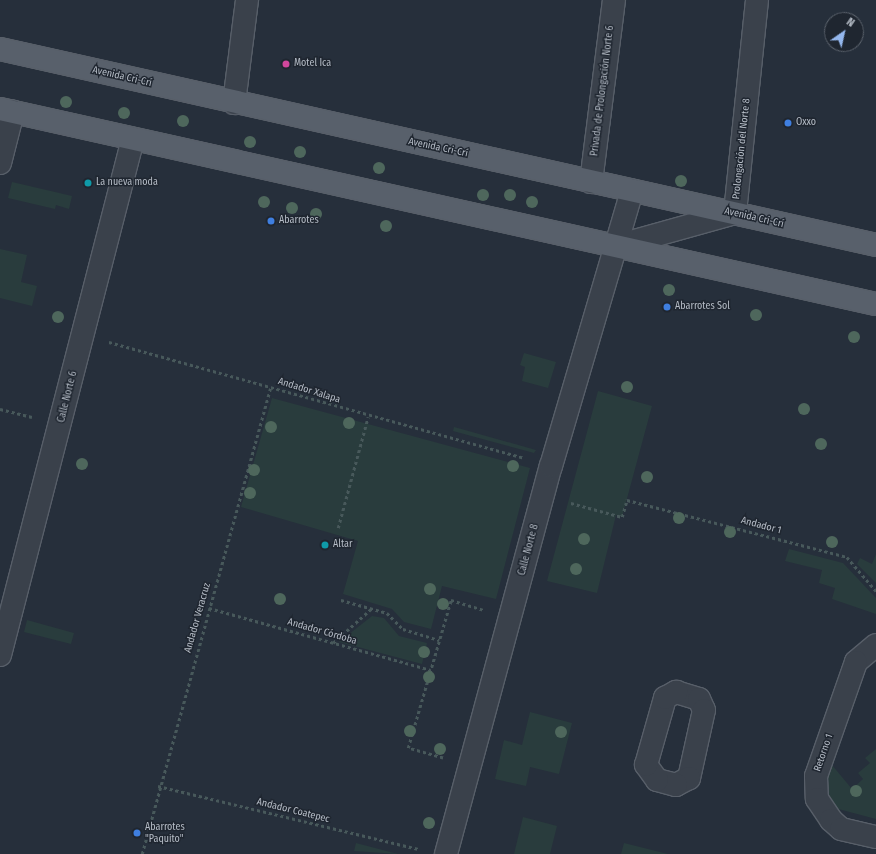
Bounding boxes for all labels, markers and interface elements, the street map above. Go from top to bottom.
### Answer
north arrow [824,12,864,52]
text: N [844,15,857,30]
street label: Privada de Prolongación Norte 6 [589,25,617,157]
place label: Motel Ica [294,58,331,70]
marker: Motel Ica [281,59,291,69]
street label: Avenida Cri-Crí [91,64,153,90]
street label: Prolongación del Norte 8 [731,98,753,200]
place label: Oxxo [796,117,816,129]
marker: Oxxo [783,118,793,128]
street label: Avenida Cri-Crí [407,136,469,160]
place label: La nueva moda [96,177,158,189]
marker: La nueva moda [83,178,93,188]
street label: Avenida Cri-Crí [723,205,785,231]
place label: Abarrotes [279,215,319,227]
marker: Abarrotes [266,216,276,226]
place label: Abarrotes Sol [675,301,730,313]
marker: Abarrotes Sol [662,302,672,312]
street label: Calle Norte 6 [56,370,80,424]
street label: Andador Xalapa [276,376,342,406]
street label: Andador 1 [740,515,782,537]
street label: Calle Norte 8 [516,523,542,577]
place label: Altar [333,539,352,551]
marker: Altar [320,540,330,550]
street label: Andador Veracruz [182,582,214,654]
street label: Andador Córdoba [286,616,358,648]
street label: Retorno 1 [812,733,836,773]
street label: Andador Coatepec [255,796,331,826]
place label: Abarrotes "Paquito" [145,821,185,844]
marker: Abarrotes "Paquito" [132,828,142,838]

